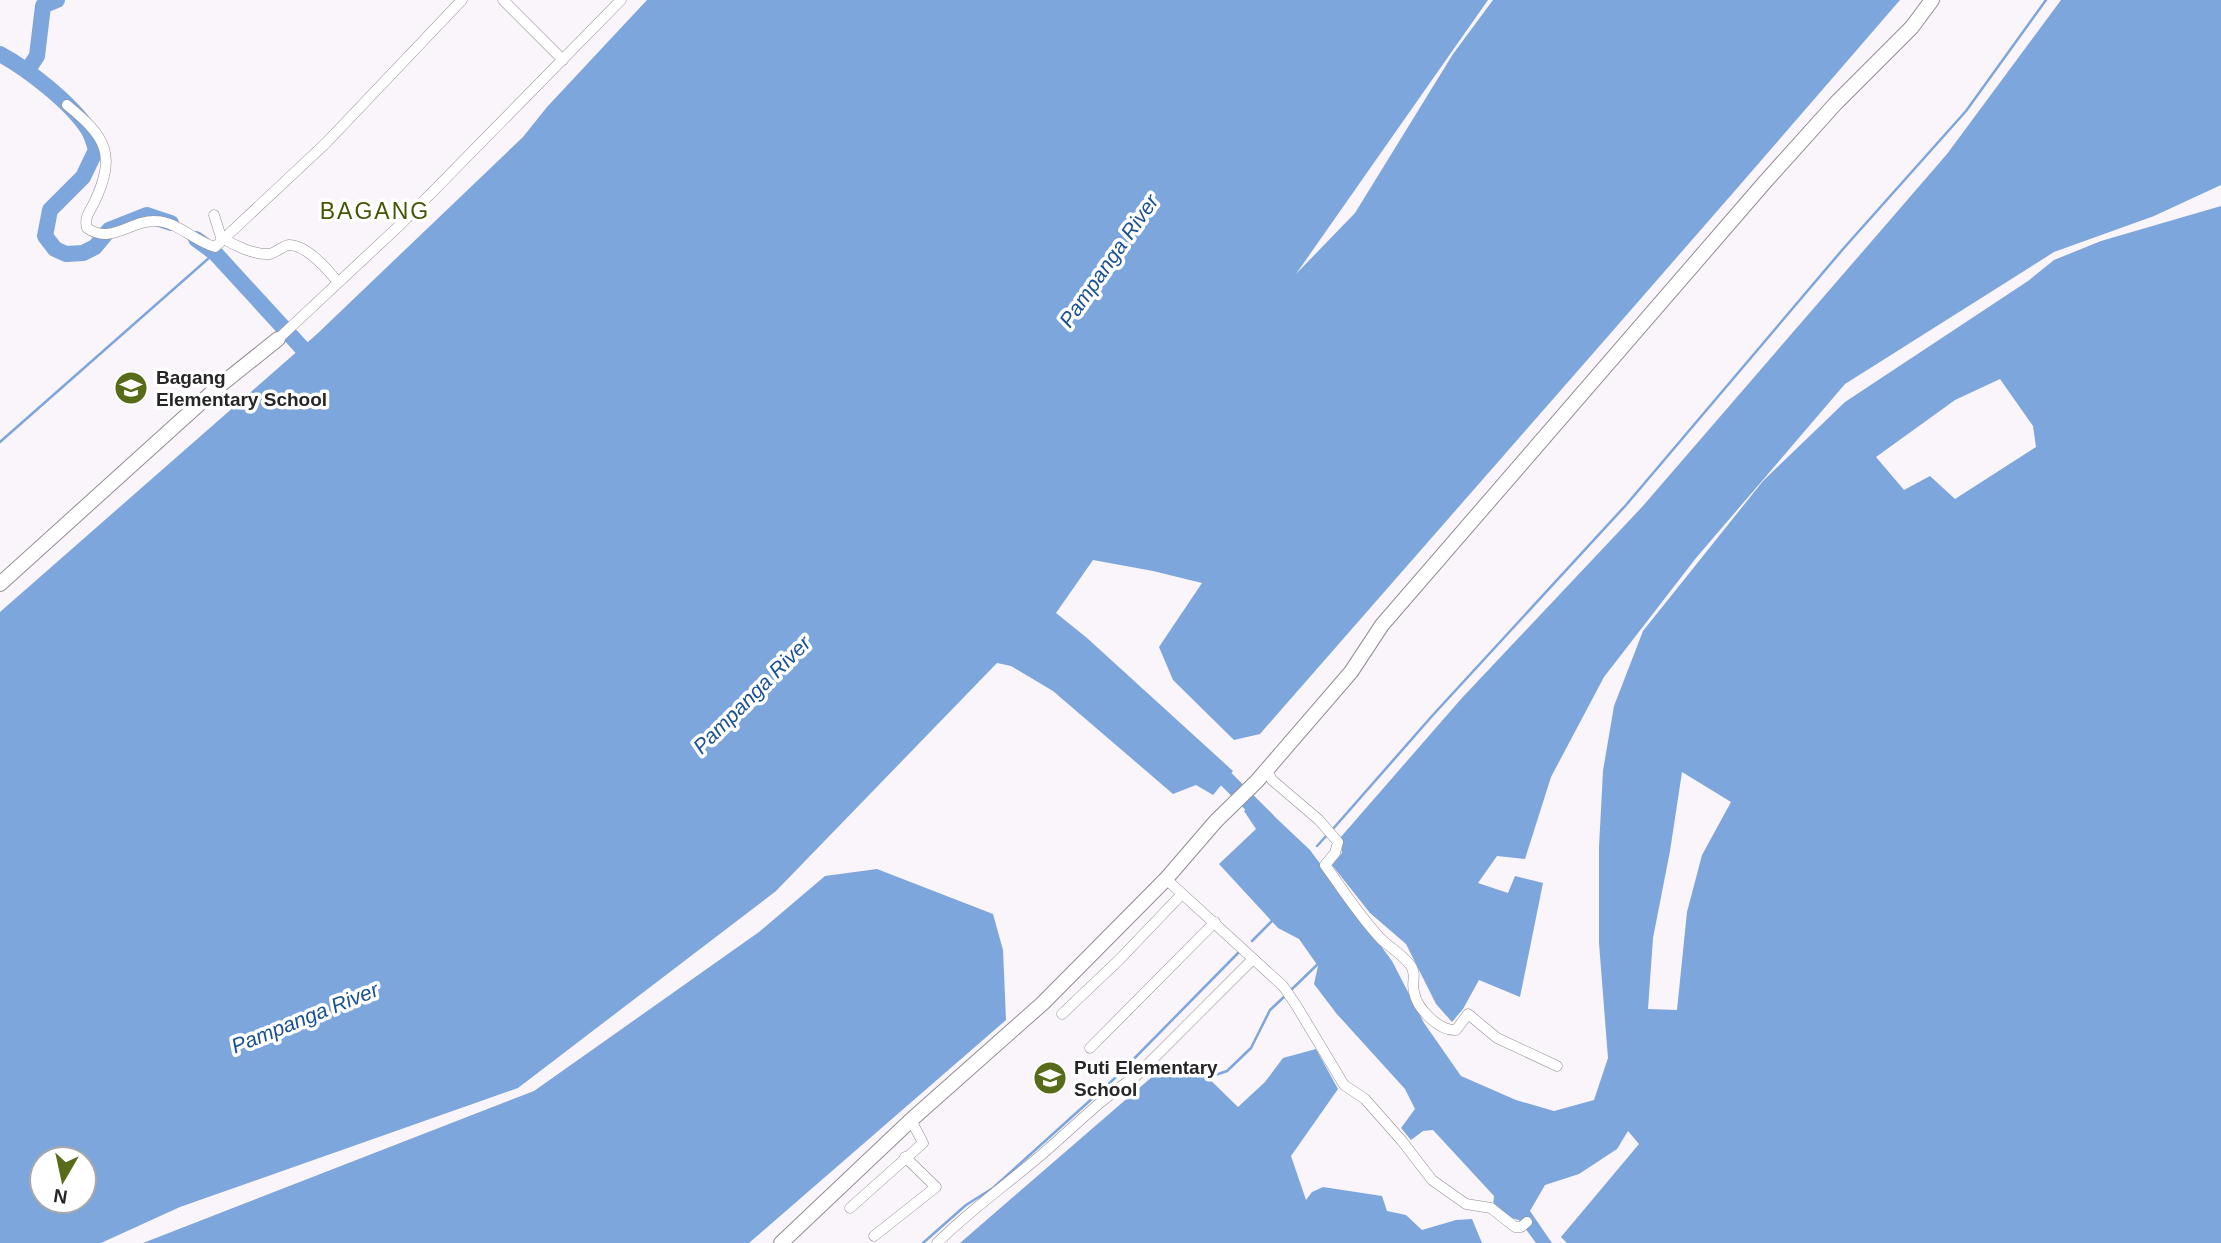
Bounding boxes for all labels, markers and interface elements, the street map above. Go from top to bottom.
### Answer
water label: Pampanga River [1054,189,1163,331]
district label: BAGANG [320,198,430,224]
place label: Bagang Elementary School [156,367,327,410]
school or university icon: Bagang Elementary School [112,369,150,407]
water label: Pampanga River [688,631,816,758]
water label: Pampanga River [228,977,383,1057]
place label: Puti Elementary School [1074,1057,1218,1100]
school or university icon: Puti Elementary School [1031,1059,1069,1097]
north arrow [28,1145,98,1215]
text: N [52,1185,69,1208]

